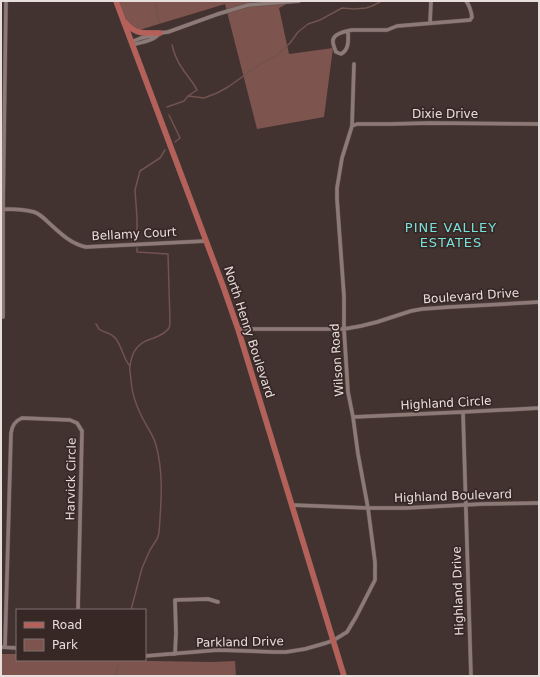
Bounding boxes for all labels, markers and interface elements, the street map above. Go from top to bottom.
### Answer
street label: Dixie Drive [412,107,478,121]
district label: PINE VALLEY ESTATES [405,220,497,250]
street label: Bellamy Court [91,225,177,243]
street label: North Henry Boulevard [221,264,277,400]
street label: Boulevard Drive [422,286,520,306]
street label: Wilson Road [327,323,347,397]
street label: Highland Circle [400,394,492,412]
street label: Harvick Circle [63,437,79,521]
street label: Highland Boulevard [394,487,512,505]
street label: Highland Drive [449,546,467,636]
legend [16,609,146,661]
text: Road [52,618,82,632]
street label: Parkland Drive [196,634,284,650]
text: Park [52,638,78,652]

